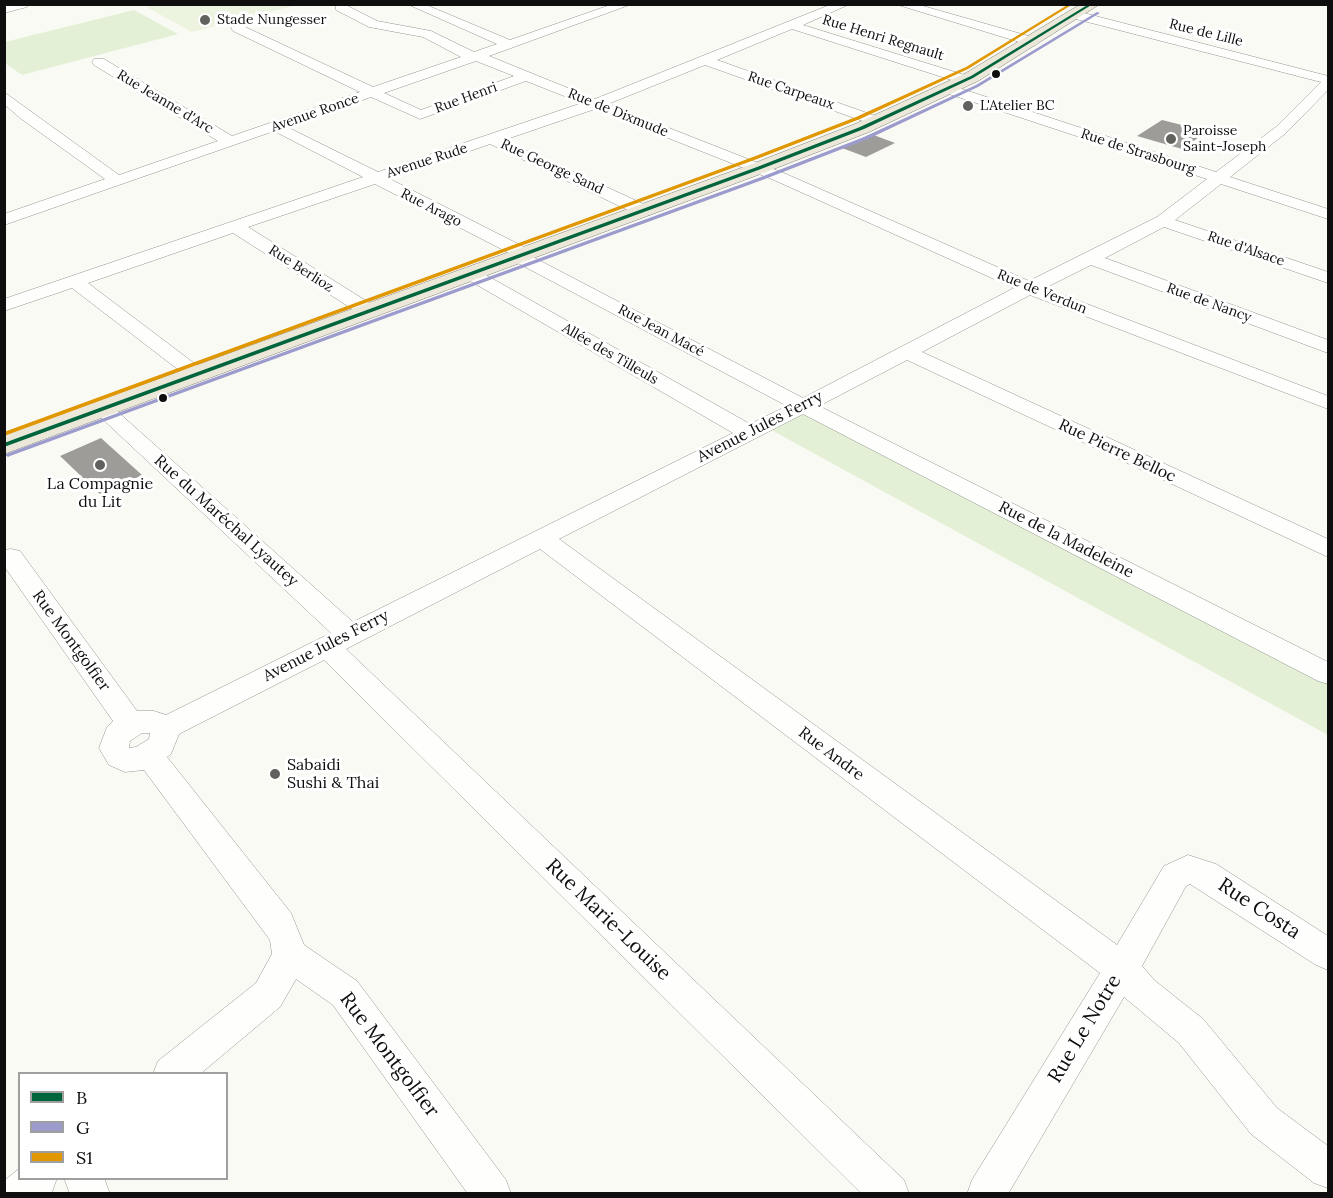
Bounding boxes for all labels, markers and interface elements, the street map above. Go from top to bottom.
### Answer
place label: Stade Nungesser [217,12,327,28]
street label: Rue Henri Regnault [820,12,946,64]
marker: Stade Nungesser [198,13,212,27]
street label: Rue de Lille [1167,16,1245,50]
street label: Rue Jeanne d'Arc [114,67,216,137]
street label: Rue Carpeaux [746,68,836,114]
unlabelled marker [990,68,1002,80]
street label: Rue Henri [433,79,499,117]
street label: Rue de Dixmude [565,85,671,141]
street label: Avenue Ronce [269,90,361,136]
place label: L'Atelier BC [980,98,1054,114]
marker: L'Atelier BC [961,99,975,113]
place label: Paroisse Saint-Joseph [1183,123,1266,156]
street label: Rue de Strasbourg [1079,126,1197,178]
marker: Paroisse Saint-Joseph [1164,132,1178,146]
street label: Rue George Sand [498,136,606,198]
street label: Avenue Rude [384,140,470,182]
street label: Rue Arago [398,185,464,231]
street label: Rue d'Alsace [1205,228,1287,270]
street label: Rue Berlioz [265,242,337,296]
street label: Rue de Verdun [995,266,1089,318]
street label: Rue de Nancy [1164,280,1254,326]
street label: Rue Jean Macé [615,301,707,361]
street label: Allée des Tilleuls [559,320,661,388]
street label: Avenue Jules Ferry [694,387,826,467]
unlabelled marker [157,392,169,404]
street label: Rue Pierre Belloc [1055,415,1179,487]
street label: Rue du Maréchal Lyautey [150,451,302,591]
marker: La Compagnie du Lit [93,458,107,472]
place label: La Compagnie du Lit [47,474,153,512]
street label: Rue de la Madeleine [995,498,1137,582]
street label: Rue Montgolfier [28,587,114,695]
street label: Avenue Jules Ferry [260,606,392,686]
street label: Rue Andre [794,723,868,785]
place label: Sabaidi Sushi & Thai [287,755,379,793]
marker: Sabaidi Sushi & Thai [268,767,282,781]
street label: Rue Marie-Louise [540,854,676,986]
street label: Rue Costa [1213,873,1305,945]
street label: Rue Le Notre [1043,970,1127,1088]
street label: Rue Montgolfier [334,988,444,1122]
legend [18,1072,228,1180]
text: B [76,1086,87,1109]
text: G [76,1116,90,1139]
text: S1 [76,1146,93,1169]

